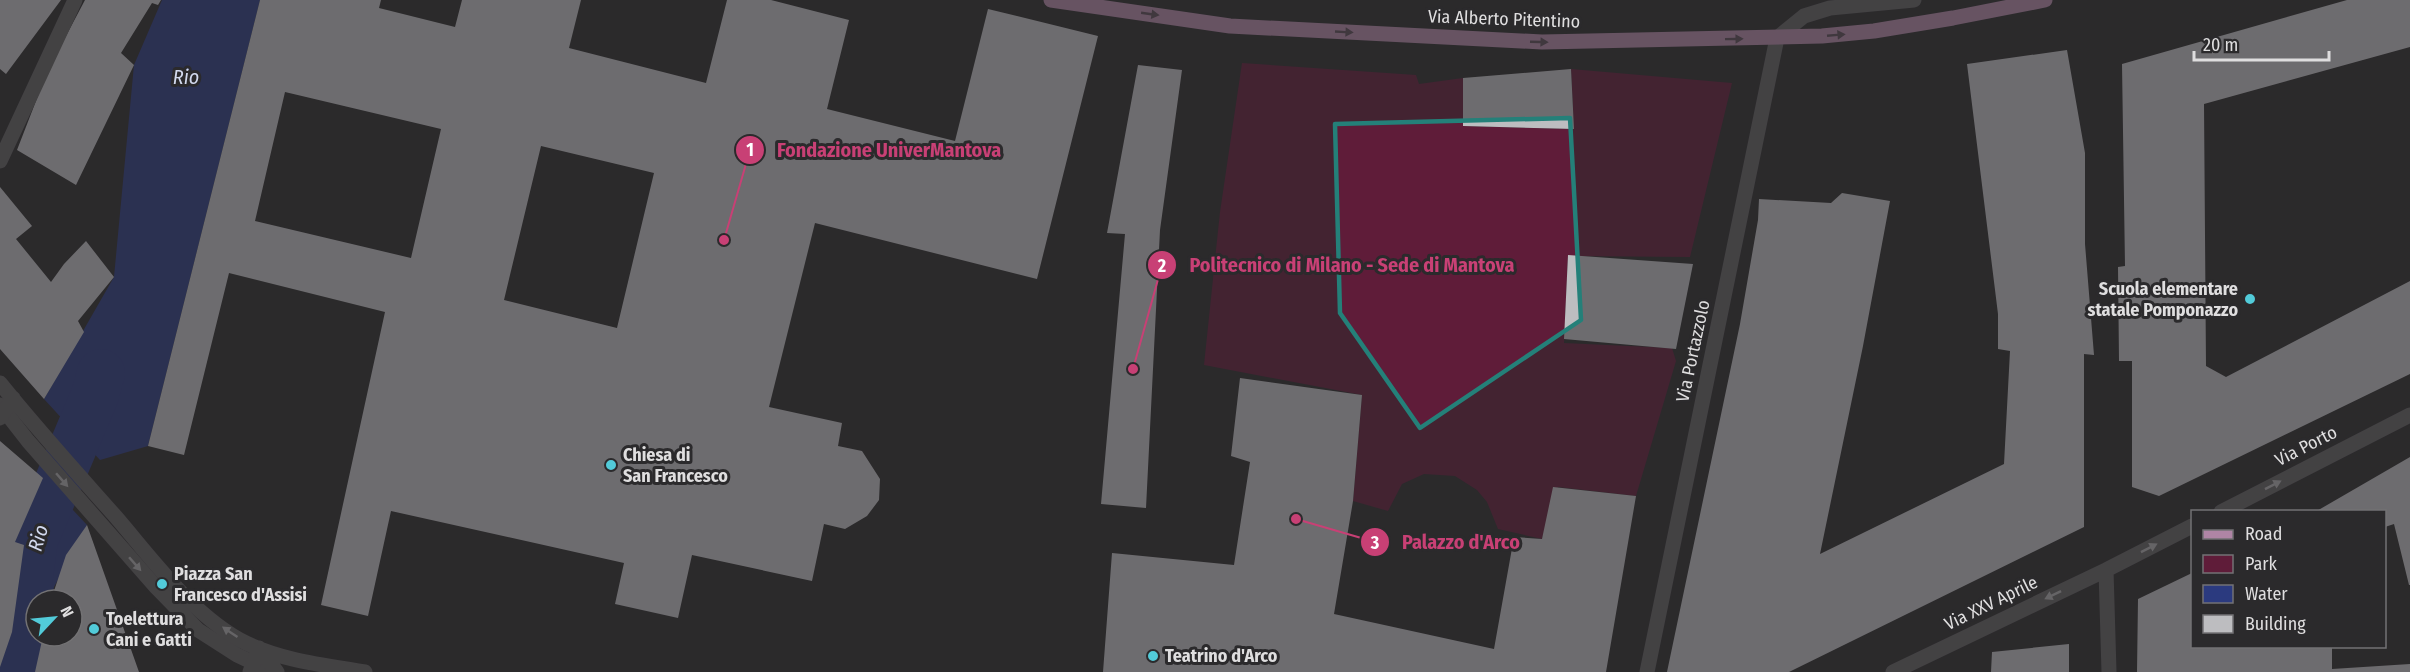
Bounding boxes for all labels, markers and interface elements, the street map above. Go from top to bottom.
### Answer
street label: Via Alberto Pitentino [1427,5,1581,33]
one-way arrow [1141,10,1160,19]
scale bar [2194,24,2329,62]
one-way arrow [1335,27,1354,36]
one-way arrow [1826,30,1845,39]
one-way arrow [1725,34,1744,44]
text: 20 m [2203,34,2238,56]
one-way arrow [1530,37,1549,47]
water label: Rio [173,65,199,89]
callout: Fondazione UniverMantova [735,131,1014,169]
text: Fondazione UniverMantova [777,138,1001,162]
text: 1 [746,139,754,161]
callout: Politecnico di Milano - Sede di Mantova [1147,246,1526,284]
text: Politecnico di Milano - Sede di Mantova [1190,253,1515,277]
text: 2 [1157,255,1166,277]
place label: Scuola elementare statale Pomponazzo [2088,278,2238,321]
marker: Scuola elementare statale Pomponazzo [2243,292,2257,306]
street label: Via Portazzolo [1671,298,1715,404]
street label: Via Porto [2271,421,2341,471]
place label: Chiesa di San Francesco [623,444,728,487]
marker: Chiesa di San Francesco [604,458,618,472]
one-way arrow [55,472,68,487]
one-way arrow [2264,480,2281,490]
legend [2191,510,2386,648]
water label: Rio [23,522,53,554]
callout: Palazzo d'Arco [1360,523,1532,561]
text: Road [2245,523,2282,545]
text: Palazzo d'Arco [1402,530,1520,554]
text: 3 [1370,532,1380,554]
one-way arrow [2141,543,2158,553]
text: Park [2245,553,2278,575]
one-way arrow [128,556,142,571]
place label: Piazza San Francesco d'Assisi [174,563,307,606]
street label: Via XXV Aprile [1941,571,2041,635]
marker: Piazza San Francesco d'Assisi [155,577,169,591]
text: Water [2245,583,2288,605]
north arrow [24,588,84,648]
one-way arrow [2045,591,2062,600]
text: N [56,603,78,620]
place label: Toelettura Cani e Gatti [106,608,192,651]
text: Building [2245,613,2306,635]
marker: Toelettura Cani e Gatti [87,622,101,636]
one-way arrow [222,626,238,638]
place label: Teatrino d'Arco [1165,645,1278,667]
marker: Teatrino d'Arco [1146,649,1160,663]

